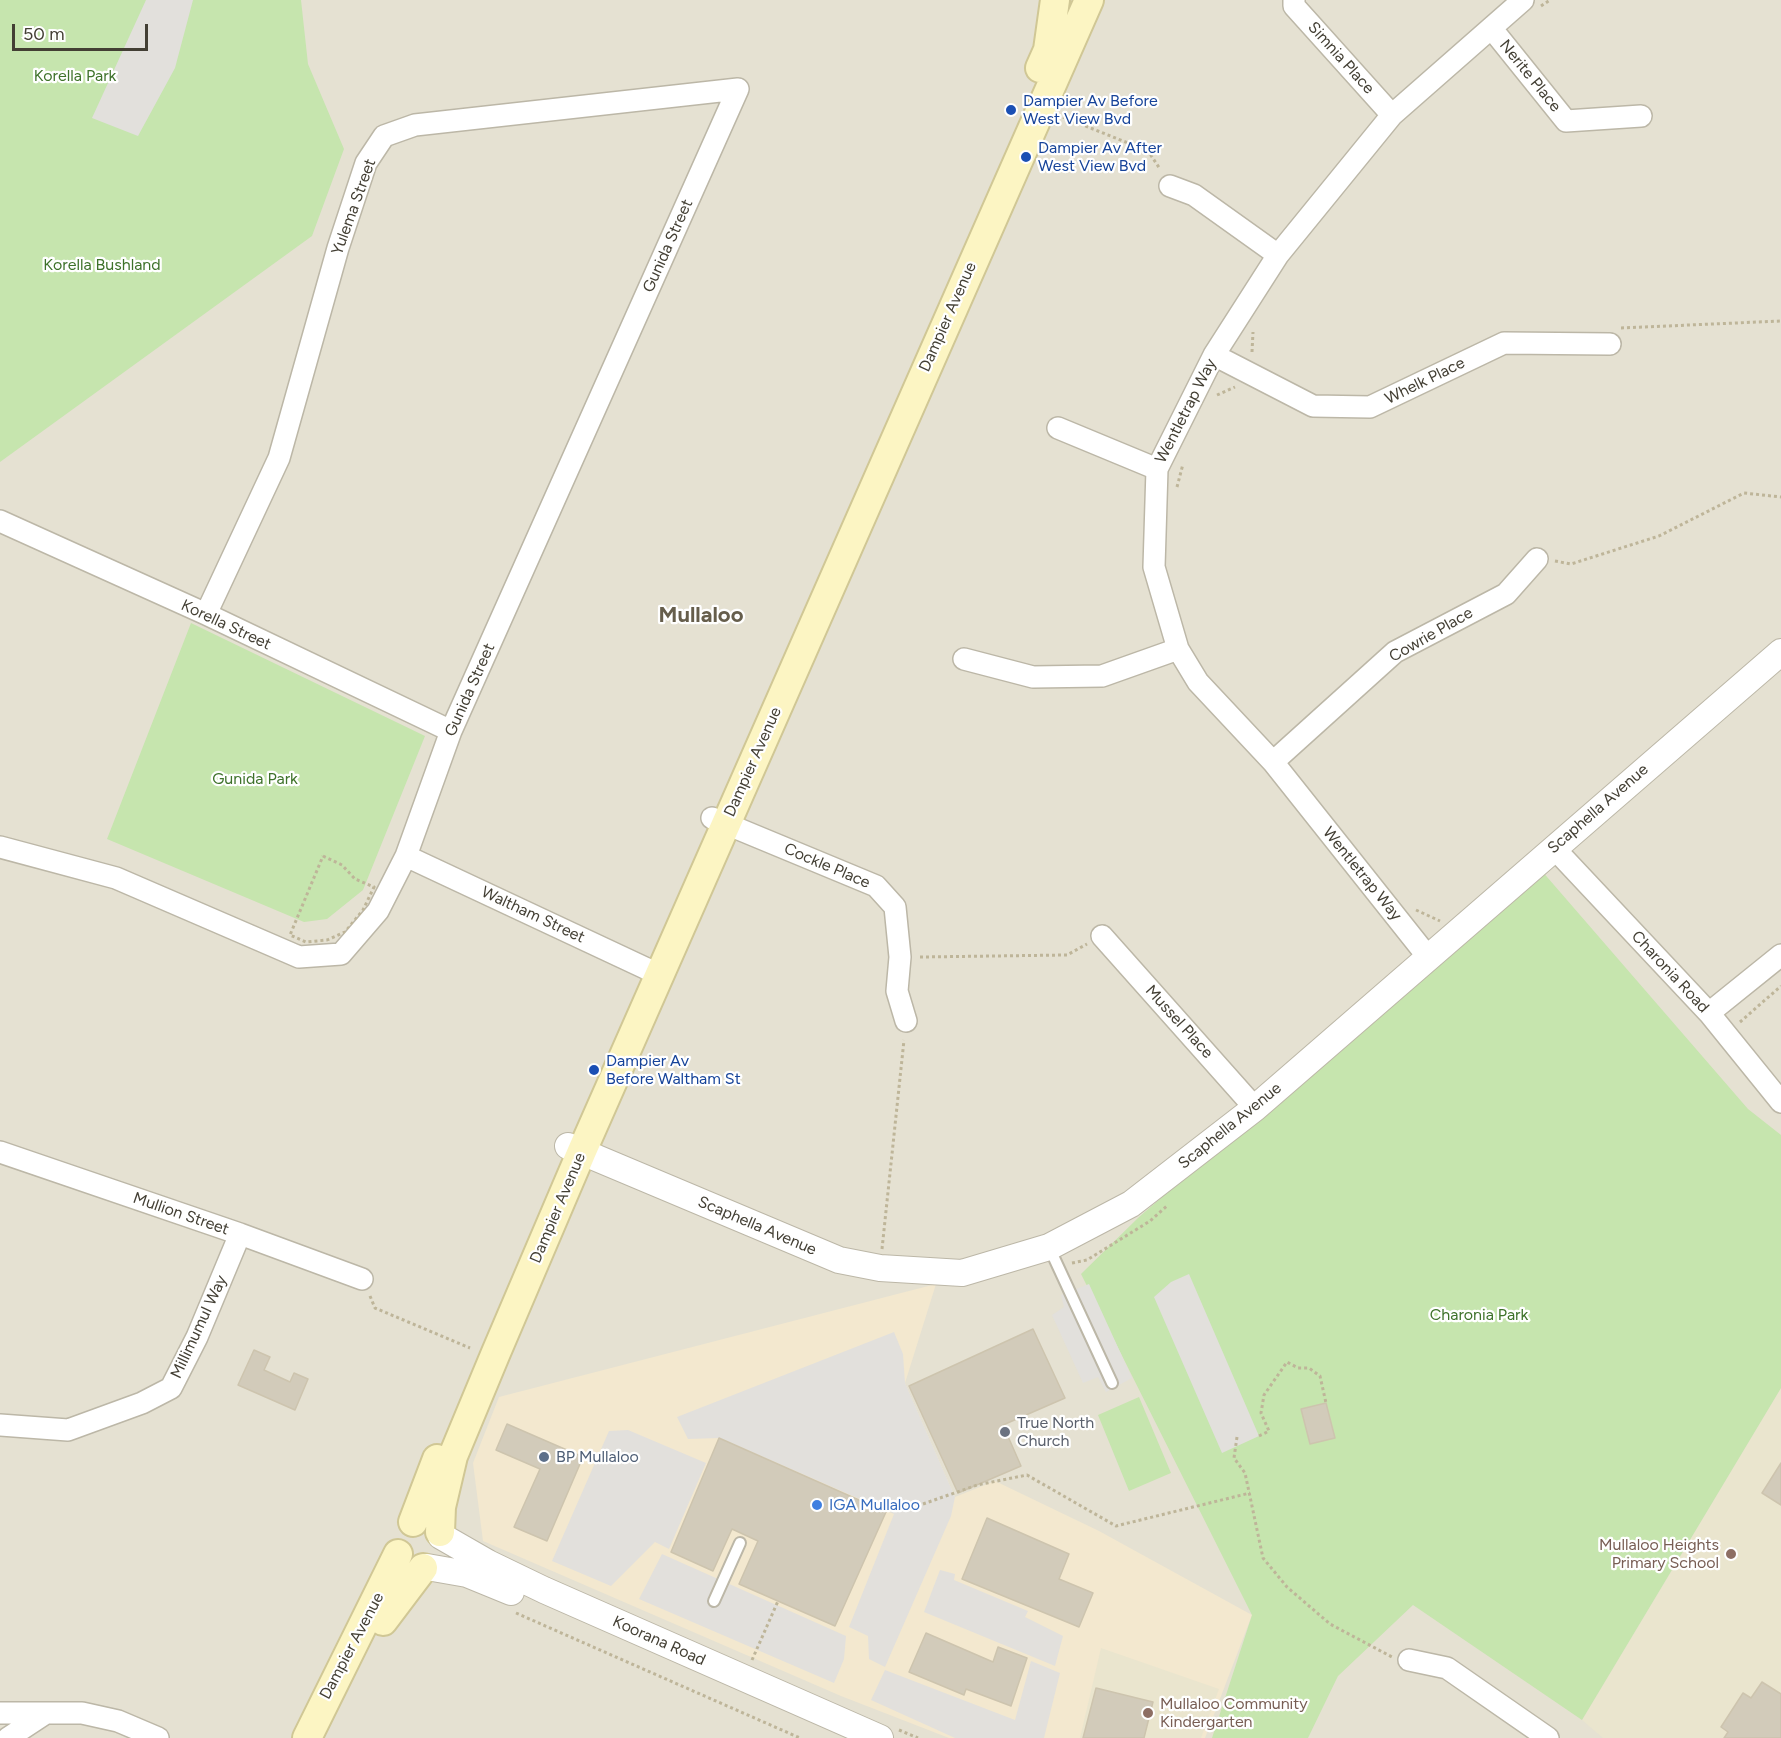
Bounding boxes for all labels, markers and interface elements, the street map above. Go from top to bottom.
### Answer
scale bar [15,12,152,50]
street label: Simnia Place [1304,18,1378,98]
text: 50 m [23,23,65,45]
street label: Nerite Place [1495,36,1565,116]
park label: Korella Park [34,66,116,86]
place label: Dampier Av Before West View Bvd [1023,91,1158,129]
marker: Dampier Av Before West View Bvd [1004,103,1018,117]
place label: Dampier Av After West View Bvd [1038,138,1162,176]
marker: Dampier Av After West View Bvd [1019,150,1033,164]
street label: Yulema Street [328,156,380,258]
street label: Gunida Street [639,196,697,296]
park label: Korella Bushland [43,255,161,275]
street label: Dampier Avenue [915,259,981,375]
street label: Whelk Place [1382,353,1468,409]
street label: Wentletrap Way [1151,355,1221,467]
street label: Korella Street [178,596,274,654]
district label: Mullaloo [659,603,743,629]
street label: Cowrie Place [1386,603,1476,667]
street label: Gunida Street [441,640,499,740]
street label: Dampier Avenue [720,704,786,820]
street label: Scaphella Avenue [1544,760,1652,858]
park label: Gunida Park [212,769,298,789]
street label: Wentletrap Way [1318,823,1406,925]
street label: Cockle Place [781,839,873,893]
street label: Waltham Street [478,883,588,947]
street label: Charonia Road [1627,927,1713,1017]
street label: Mussel Place [1141,981,1217,1063]
place label: Dampier Av Before Waltham St [606,1051,741,1089]
marker: Dampier Av Before Waltham St [587,1063,601,1077]
street label: Scaphella Avenue [1175,1079,1285,1173]
street label: Dampier Avenue [526,1150,590,1266]
street label: Mullion Street [131,1189,231,1239]
street label: Scaphella Avenue [695,1192,819,1260]
street label: Millimumul Way [167,1272,231,1382]
park label: Charonia Park [1430,1305,1528,1325]
place label: True North Church [1017,1413,1094,1451]
marker: True North Church [998,1425,1012,1439]
place label: BP Mullaloo [556,1447,639,1467]
marker: BP Mullaloo [537,1450,551,1464]
place label: IGA Mullaloo [829,1495,920,1515]
marker: IGA Mullaloo [810,1498,824,1512]
place label: Mullaloo Heights Primary School [1599,1535,1719,1573]
marker: Mullaloo Heights Primary School [1724,1547,1738,1561]
street label: Dampier Avenue [316,1589,388,1703]
street label: Koorana Road [610,1612,708,1670]
place label: Mullaloo Community Kindergarten [1160,1694,1308,1732]
marker: Mullaloo Community Kindergarten [1141,1706,1155,1720]

